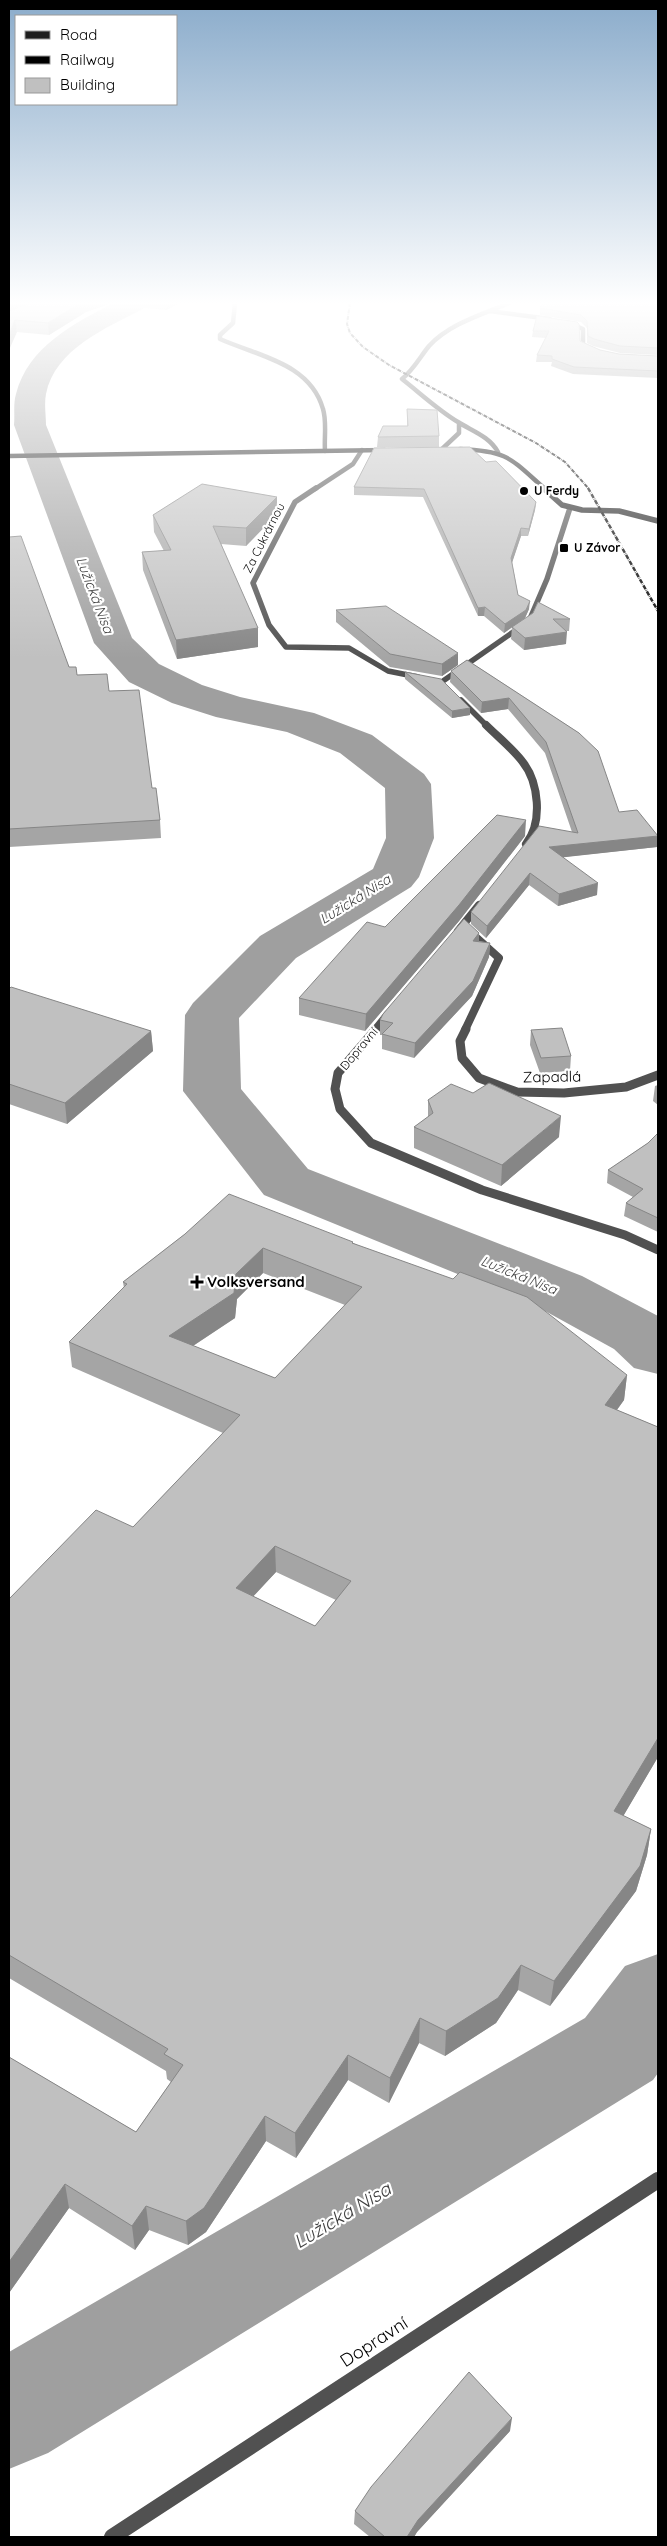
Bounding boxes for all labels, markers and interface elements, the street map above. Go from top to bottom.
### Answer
legend [15,15,178,105]
text: Road [60,25,97,44]
text: Railway [60,50,115,69]
text: Building [60,75,115,94]
place label: U Ferdy [534,483,579,498]
marker: U Ferdy [518,485,530,497]
street label: Za Cukrárnou [239,500,288,575]
place label: U Závor [574,540,620,555]
marker: U Závor [558,542,570,554]
water label: Lužická Nisa [72,554,118,637]
water label: Lužická Nisa [316,869,395,928]
street label: Dopravní [337,1024,381,1073]
street label: Zapadlá [523,1066,581,1087]
water label: Lužická Nisa [478,1252,561,1299]
place label: Volksversand [207,1272,305,1291]
marker: Volksversand [191,1276,203,1288]
water label: Lužická Nisa [289,2176,396,2253]
street label: Dopravní [336,2311,412,2372]

